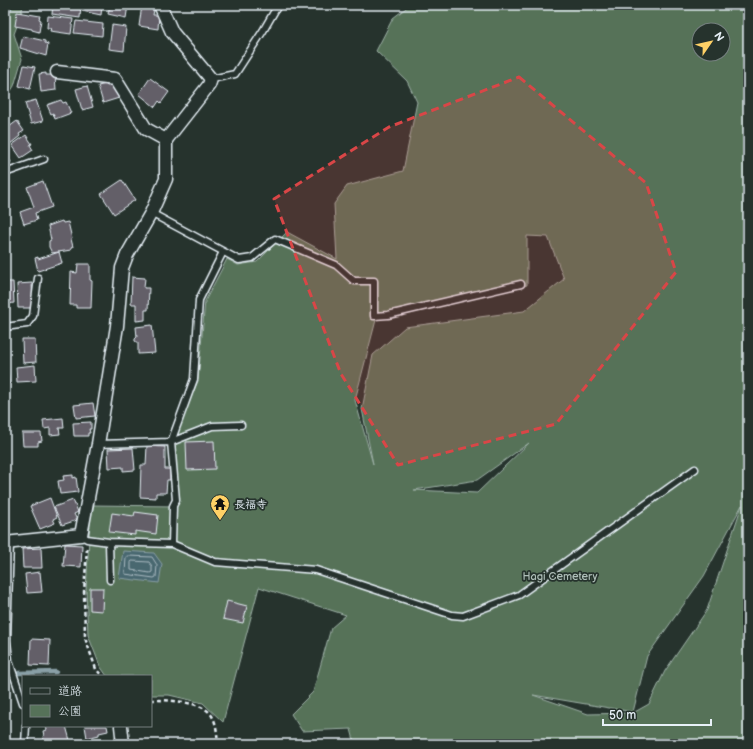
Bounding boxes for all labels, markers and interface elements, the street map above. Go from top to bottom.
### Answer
north arrow [691,22,731,62]
text: N [711,30,727,44]
temple icon: 長福寺 [209,493,231,521]
place label: 長福寺 [234,498,267,511]
park label: Hagi Cemetery [522,570,598,583]
legend [22,675,152,727]
text: 道路 [58,684,82,699]
scale bar [603,701,711,727]
text: 公園 [58,704,82,719]
text: 50 m [609,708,636,723]

